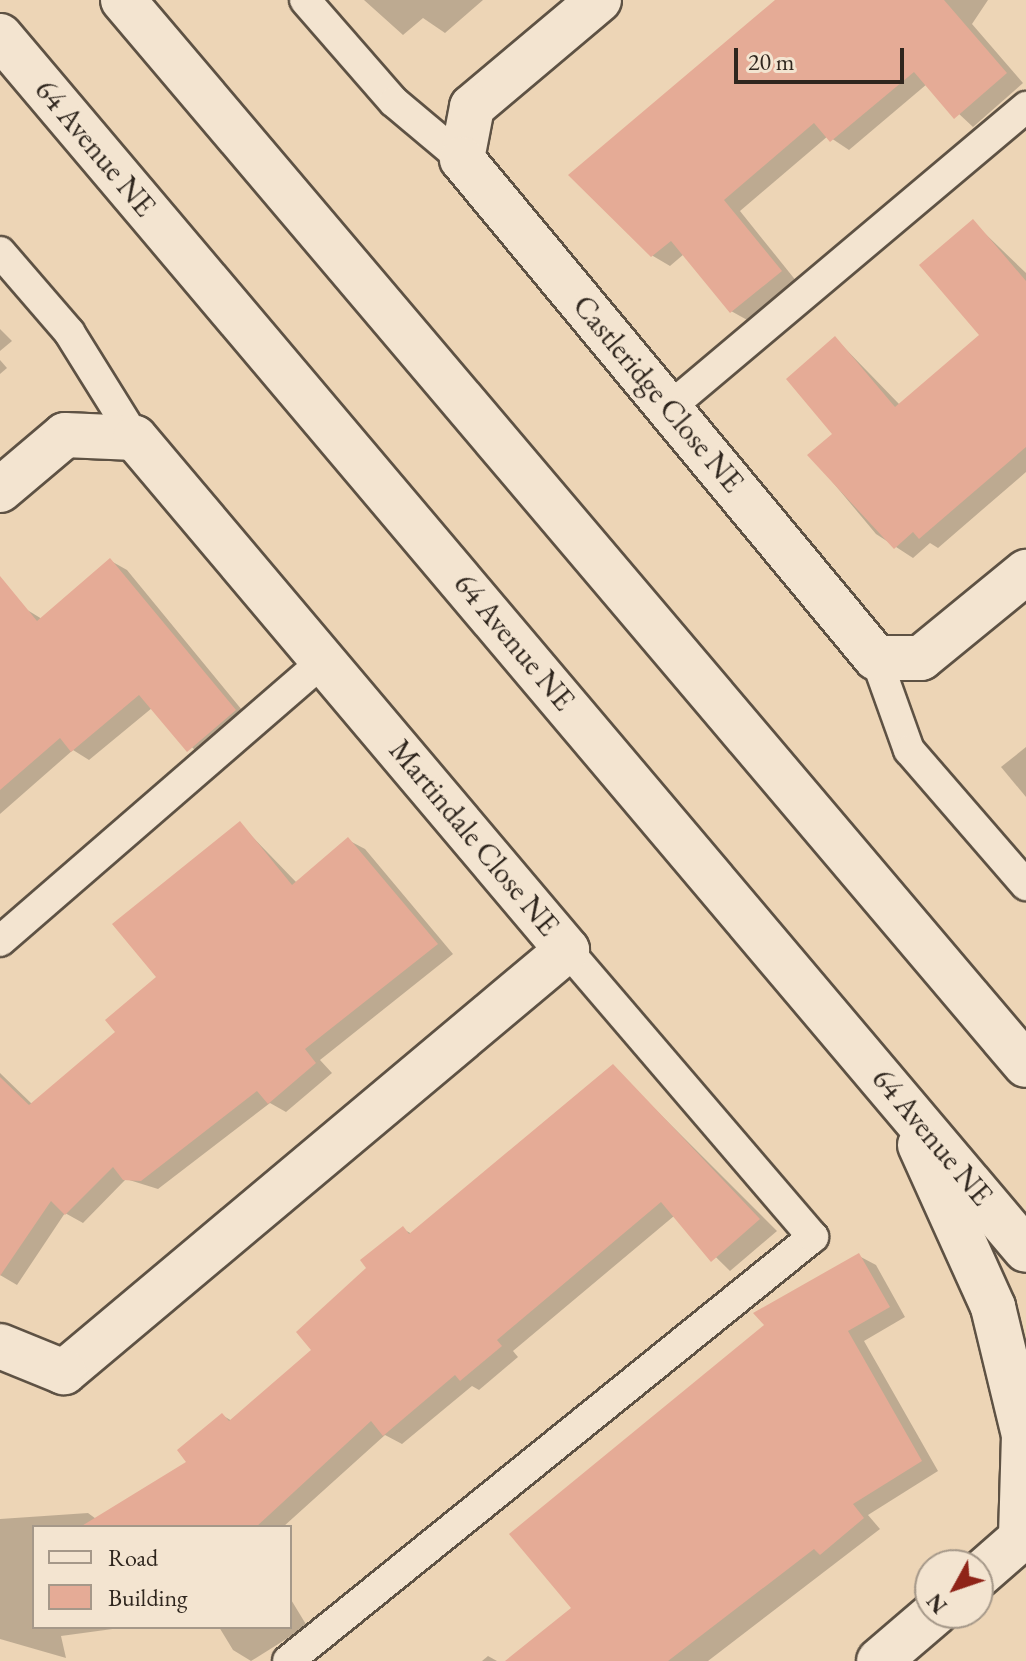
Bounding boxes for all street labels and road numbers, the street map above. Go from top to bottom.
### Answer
street label: 64 Avenue NE [27,72,163,224]
street label: Castleridge Close NE [565,288,751,500]
street label: 64 Avenue NE [446,566,582,718]
street label: Martindale Close NE [382,733,566,943]
street label: 64 Avenue NE [864,1061,1000,1213]

